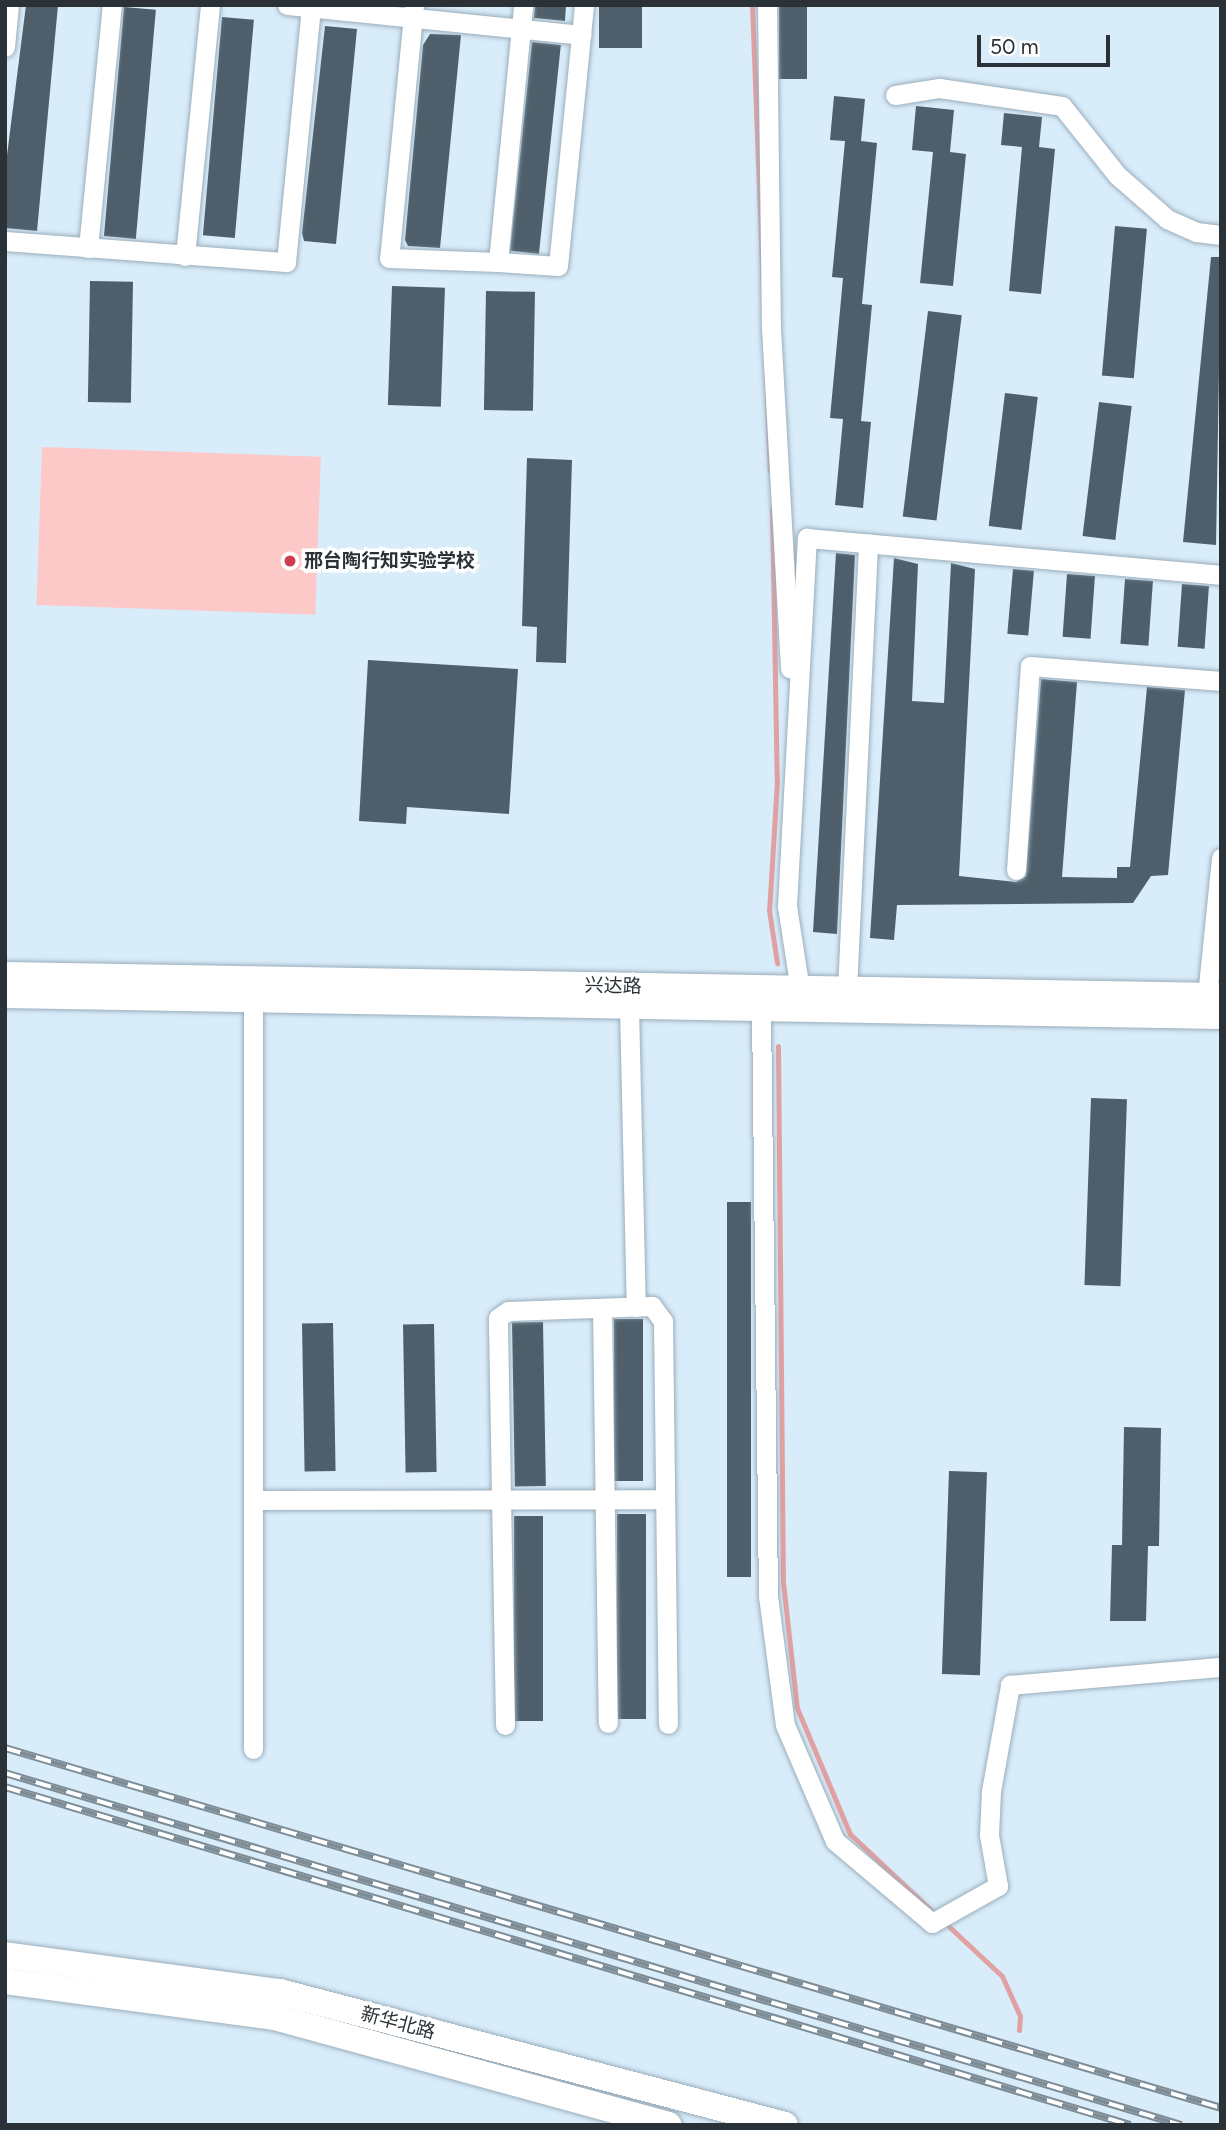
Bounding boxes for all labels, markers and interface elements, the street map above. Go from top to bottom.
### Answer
scale bar [981,21,1114,65]
text: 50 m [990,34,1039,59]
place label: 邢台陶行知实验学校 [304,550,475,572]
marker: 邢台陶行知实验学校 [282,553,298,569]
street label: 兴达路 [584,974,642,998]
street label: 新华北路 [358,2002,438,2044]

